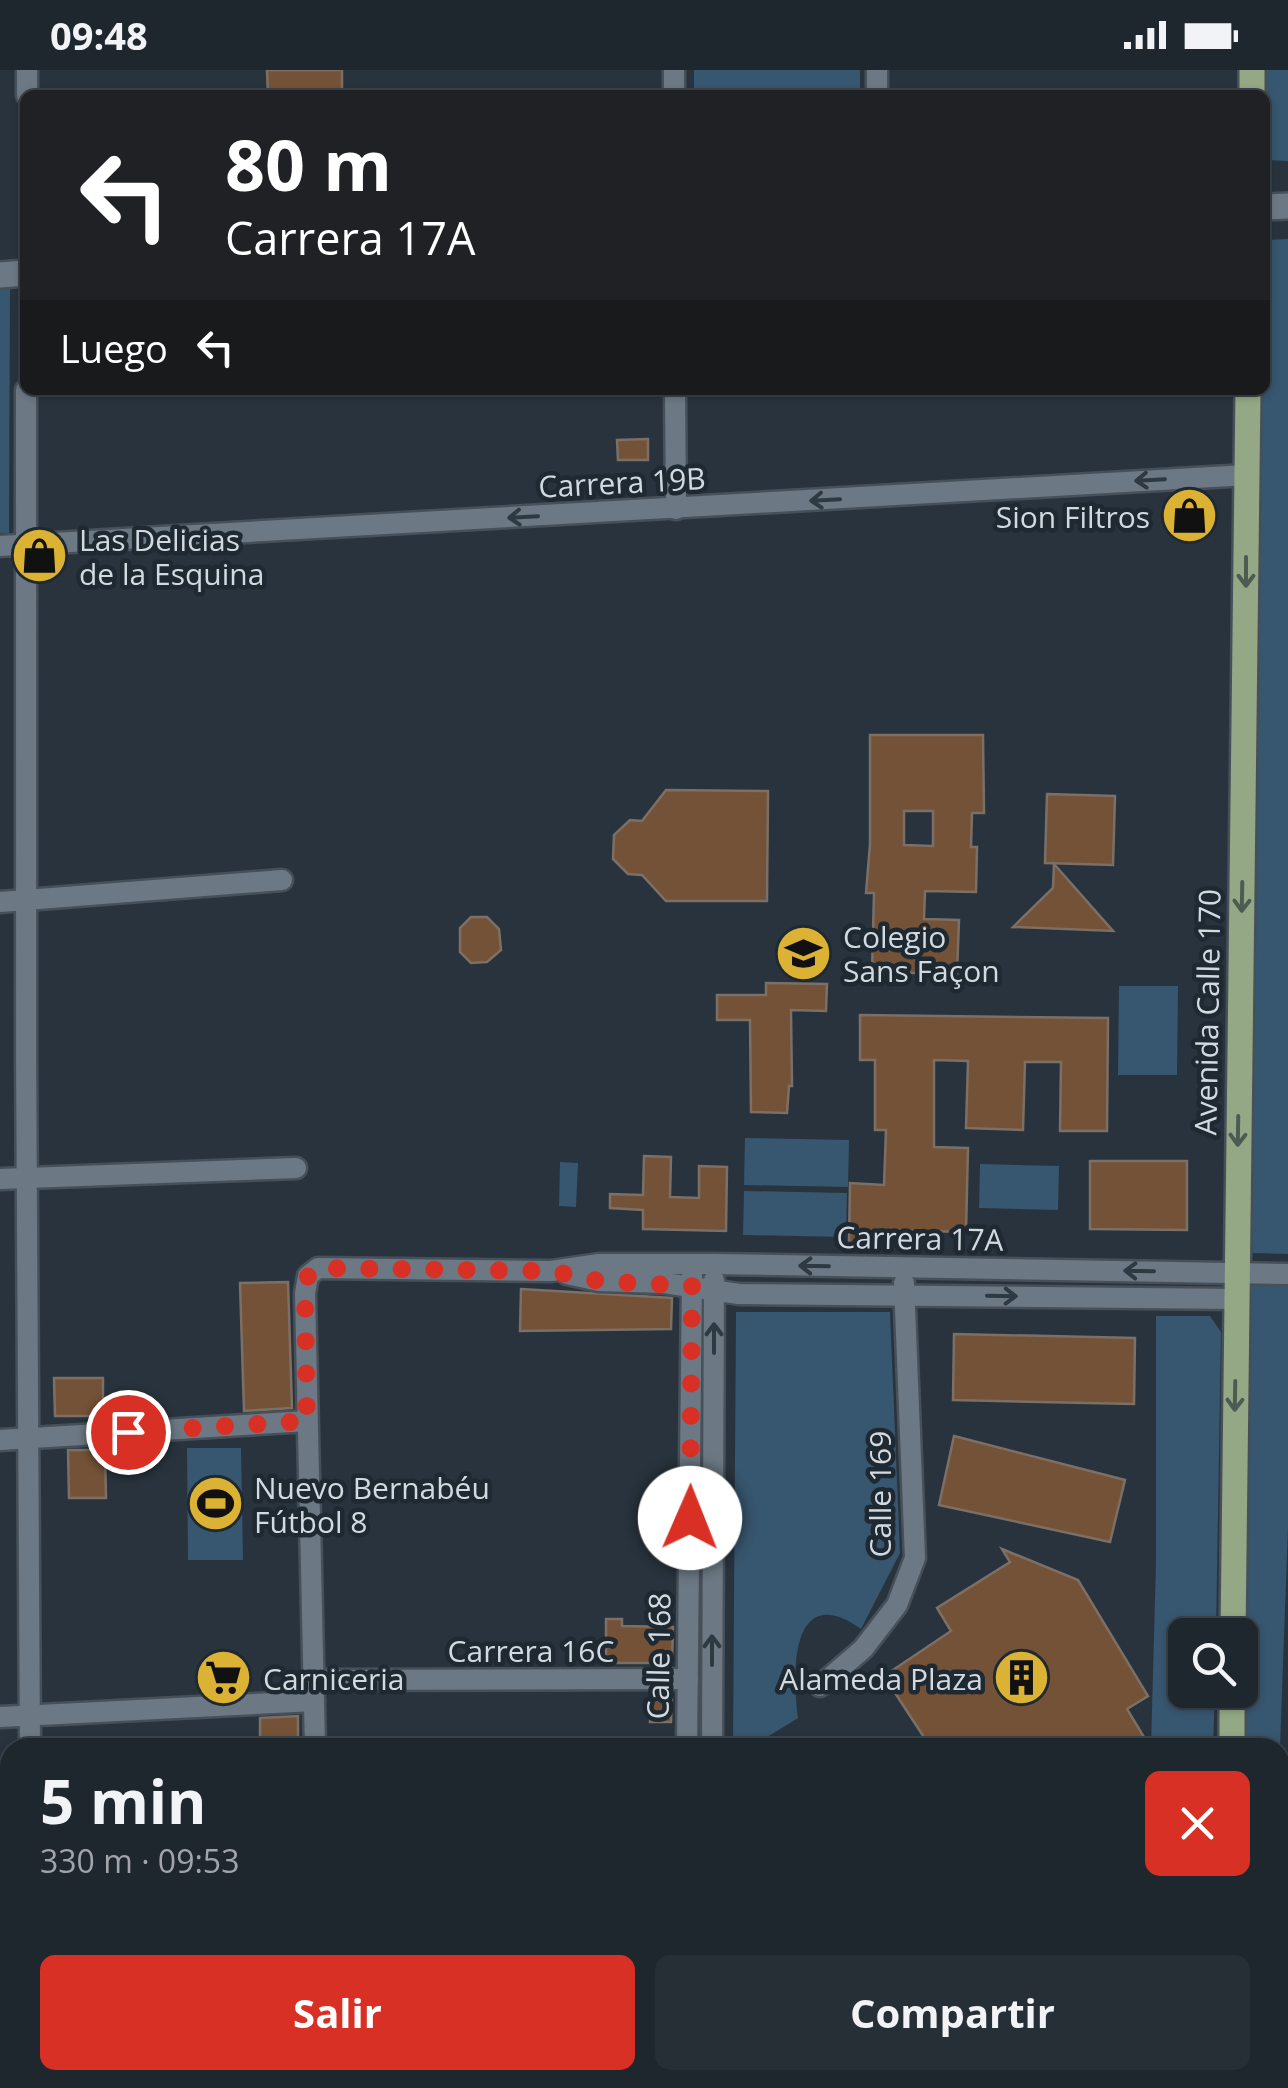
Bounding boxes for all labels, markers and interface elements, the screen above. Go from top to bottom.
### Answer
text: 09:48 [50,9,148,61]
text: 80 m [225,116,392,212]
icon: left [60,130,190,260]
text: Carrera 17A [225,207,475,268]
icon: left [188,320,243,375]
text: Luego [60,322,168,374]
street label: Carrera 19B [537,457,707,507]
one-way arrow [1134,471,1166,490]
shop icon: Sion Filtros [1159,486,1219,546]
one-way arrow [810,491,842,510]
place label: Sion Filtros [996,496,1150,537]
one-way arrow [508,508,540,527]
place label: Las Delicias de la Esquina [79,519,264,594]
shop icon: Las Delicias de la Esquina [10,526,70,586]
one-way arrow [1236,556,1256,588]
one-way arrow [1232,881,1251,913]
street label: Avenida Calle 170 [1184,888,1230,1136]
place label: Colegio Sans Façon [843,916,1000,991]
school or university icon: Colegio Sans Façon [774,923,834,983]
one-way arrow [1228,1114,1248,1147]
street label: Carrera 17A [836,1216,1004,1260]
one-way arrow [799,1256,832,1276]
one-way arrow [1124,1262,1156,1280]
one-way arrow [984,1286,1017,1306]
one-way arrow [704,1323,724,1356]
one-way arrow [1226,1380,1244,1412]
pin [86,1390,171,1475]
icon: arrive [101,1405,156,1460]
street label: Calle 169 [859,1431,900,1557]
position arrow [638,1466,742,1570]
place label: Nuevo Bernabéu Fútbol 8 [254,1467,490,1542]
sports icon: Nuevo Bernabéu Fútbol 8 [185,1474,245,1534]
street label: Calle 168 [636,1592,680,1720]
map controls [1168,1618,1258,1708]
button: search [1168,1618,1258,1708]
street label: Carrera 16C [448,1630,614,1671]
one-way arrow [703,1635,722,1667]
supermarket icon: Carniceria [194,1648,254,1708]
building icon: Alameda Plaza [992,1648,1052,1708]
place label: Carniceria [263,1658,405,1699]
place label: Alameda Plaza [779,1658,983,1699]
text: 5 min [40,1760,207,1842]
button: close [1145,1771,1250,1876]
text: 330 m · 09:53 [40,1839,239,1882]
button: Salir [40,1955,635,2070]
button: Compartir [655,1955,1250,2070]

